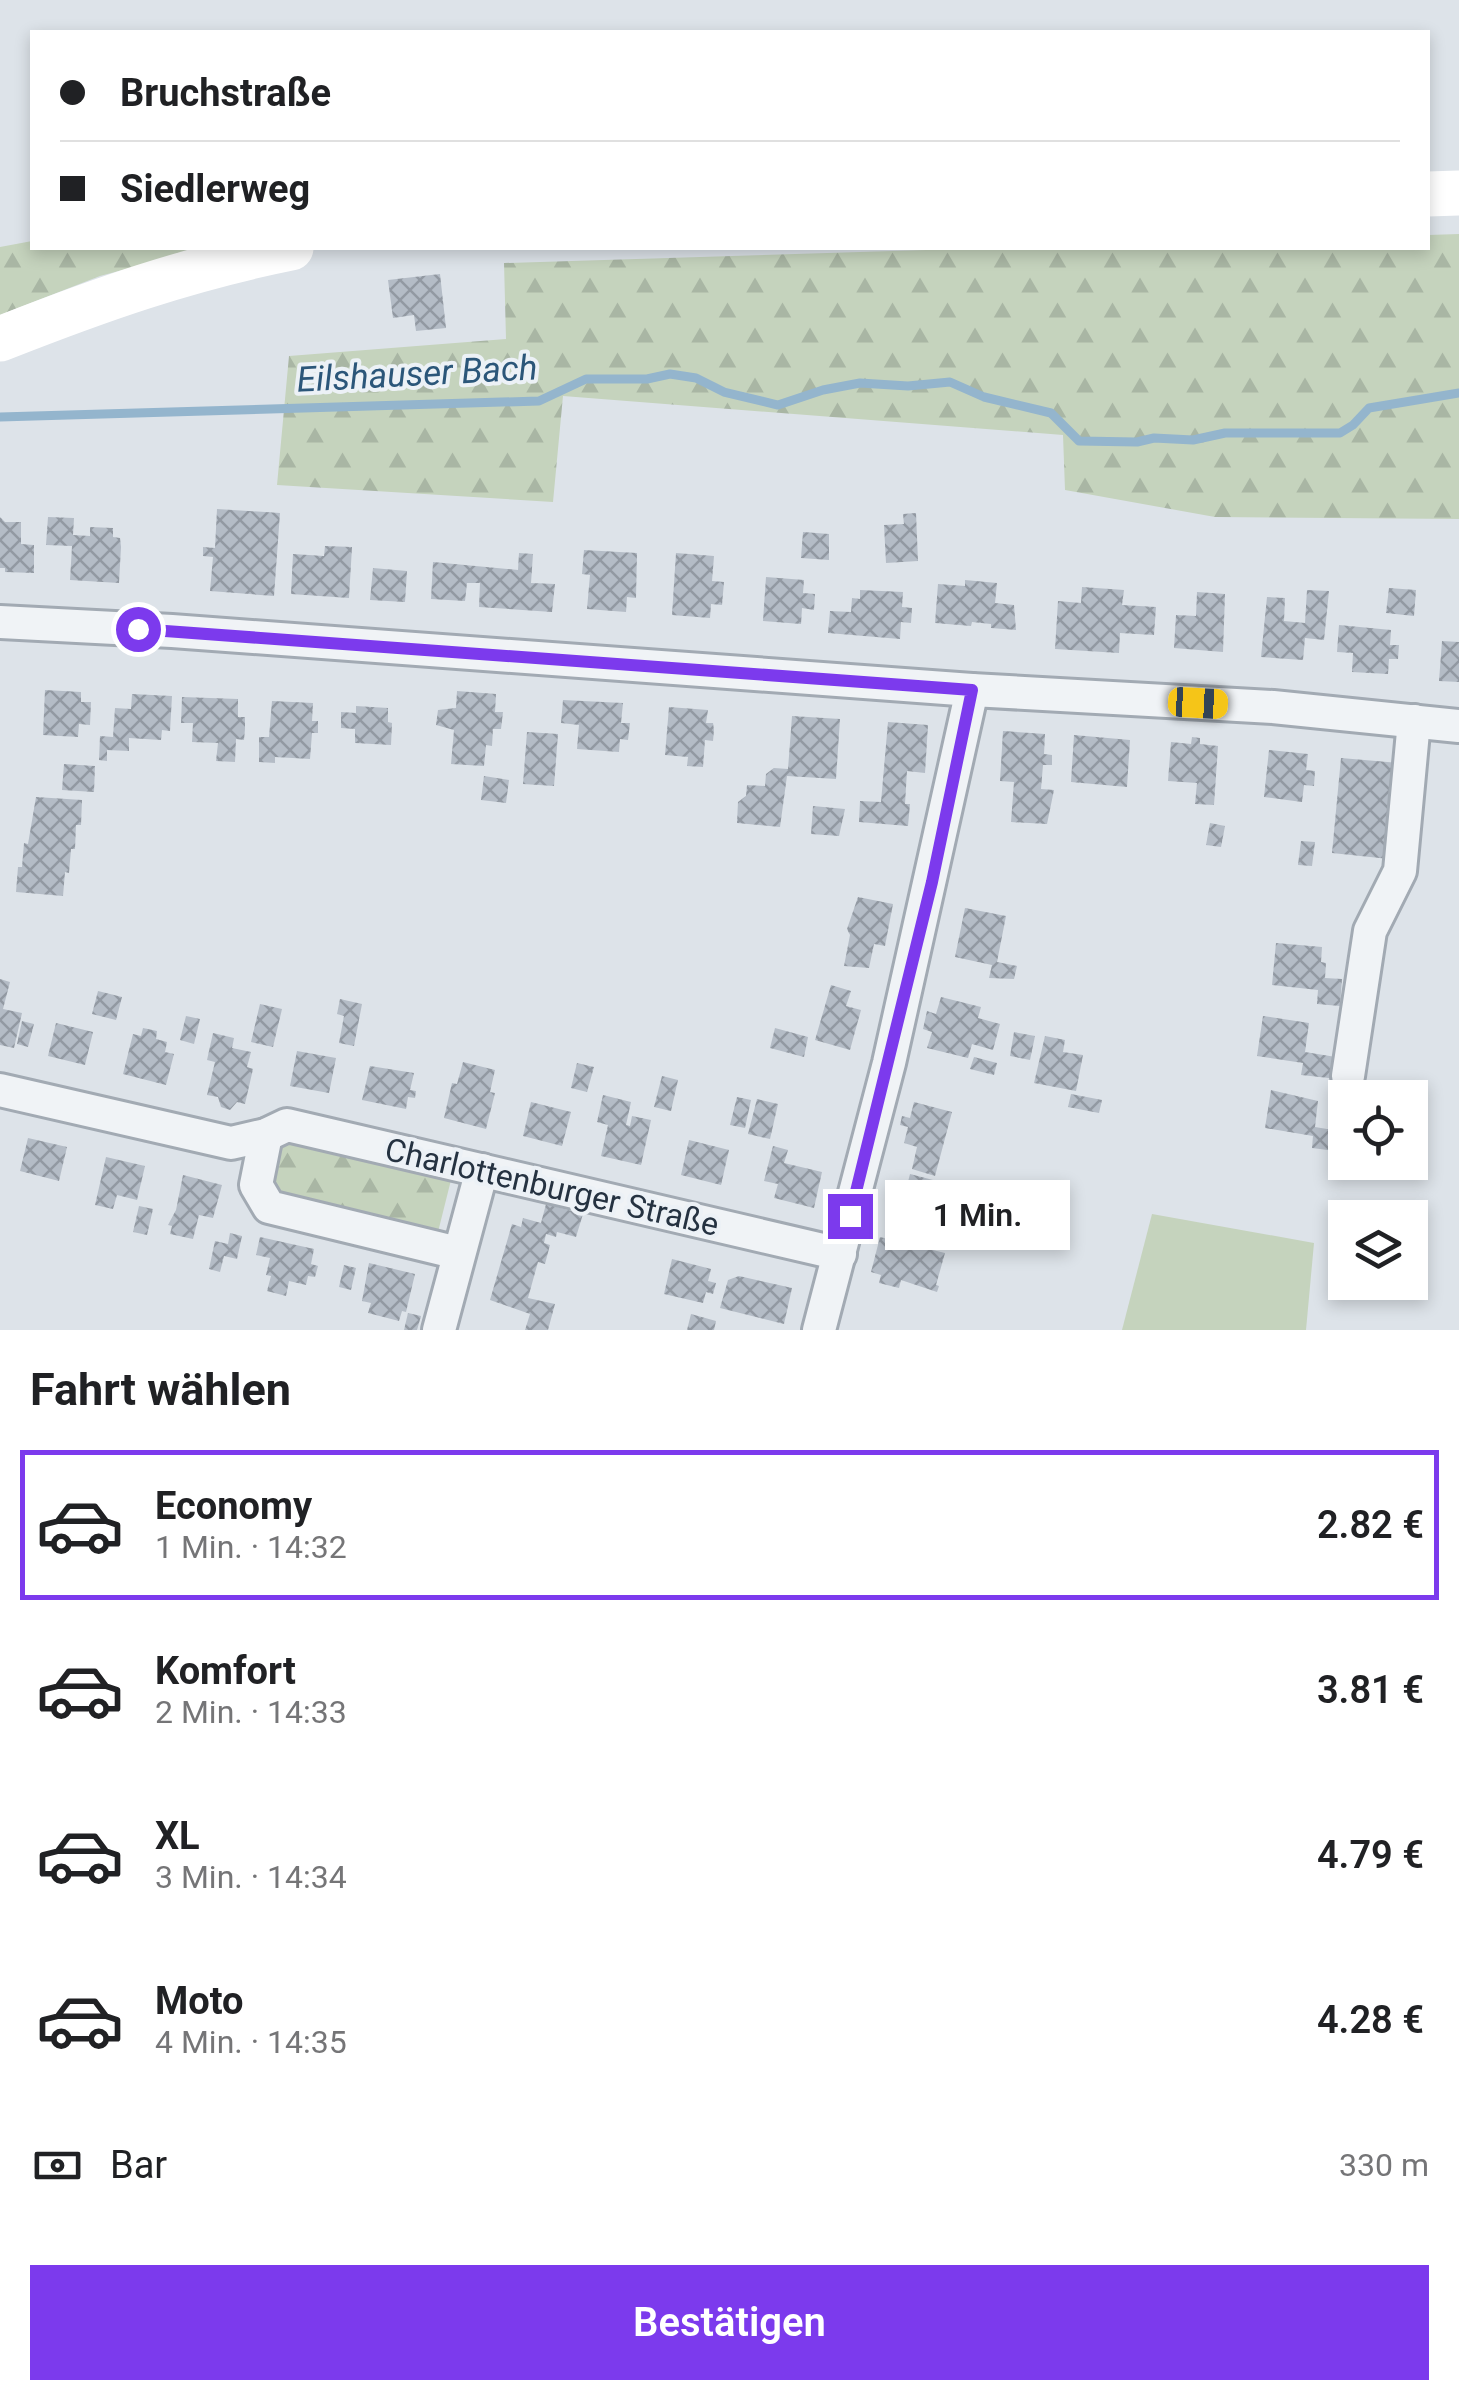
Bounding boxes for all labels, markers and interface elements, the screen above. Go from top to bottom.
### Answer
text: Bruchstraße [120,71,331,115]
text: Siedlerweg [120,167,310,211]
water label: Eilshauser Bach [296,347,538,401]
route start [116,607,161,652]
car [1167,686,1229,720]
map controls [1328,1080,1428,1300]
button: locate [1328,1080,1428,1180]
street label: Charlottenburger Straße [381,1130,723,1244]
callout: 1 Min. [885,1181,1070,1251]
route end [828,1194,873,1239]
text: 1 Min. [933,1196,1022,1234]
button: layers [1328,1200,1428,1300]
text: Fahrt wählen [30,1363,291,1416]
icon: car [35,1480,125,1570]
text: Economy [155,1484,312,1528]
text: 2.82 € [1317,1503,1424,1547]
text: 1 Min. · 14:32 [155,1528,347,1566]
icon: car [35,1645,125,1735]
text: Komfort [155,1649,296,1693]
text: 3.81 € [1317,1668,1424,1712]
text: 2 Min. · 14:33 [155,1693,347,1731]
icon: car [35,1810,125,1900]
text: XL [155,1814,200,1858]
text: 4.79 € [1317,1833,1424,1877]
text: 3 Min. · 14:34 [155,1858,347,1896]
icon: car [35,1975,125,2065]
text: Moto [155,1979,244,2023]
text: 4.28 € [1317,1998,1424,2042]
text: 4 Min. · 14:35 [155,2023,347,2061]
icon: cash [30,2138,85,2193]
text: Bar [110,2143,167,2187]
text: 330 m [1339,2146,1429,2184]
button: Bestätigen [30,2265,1429,2380]

